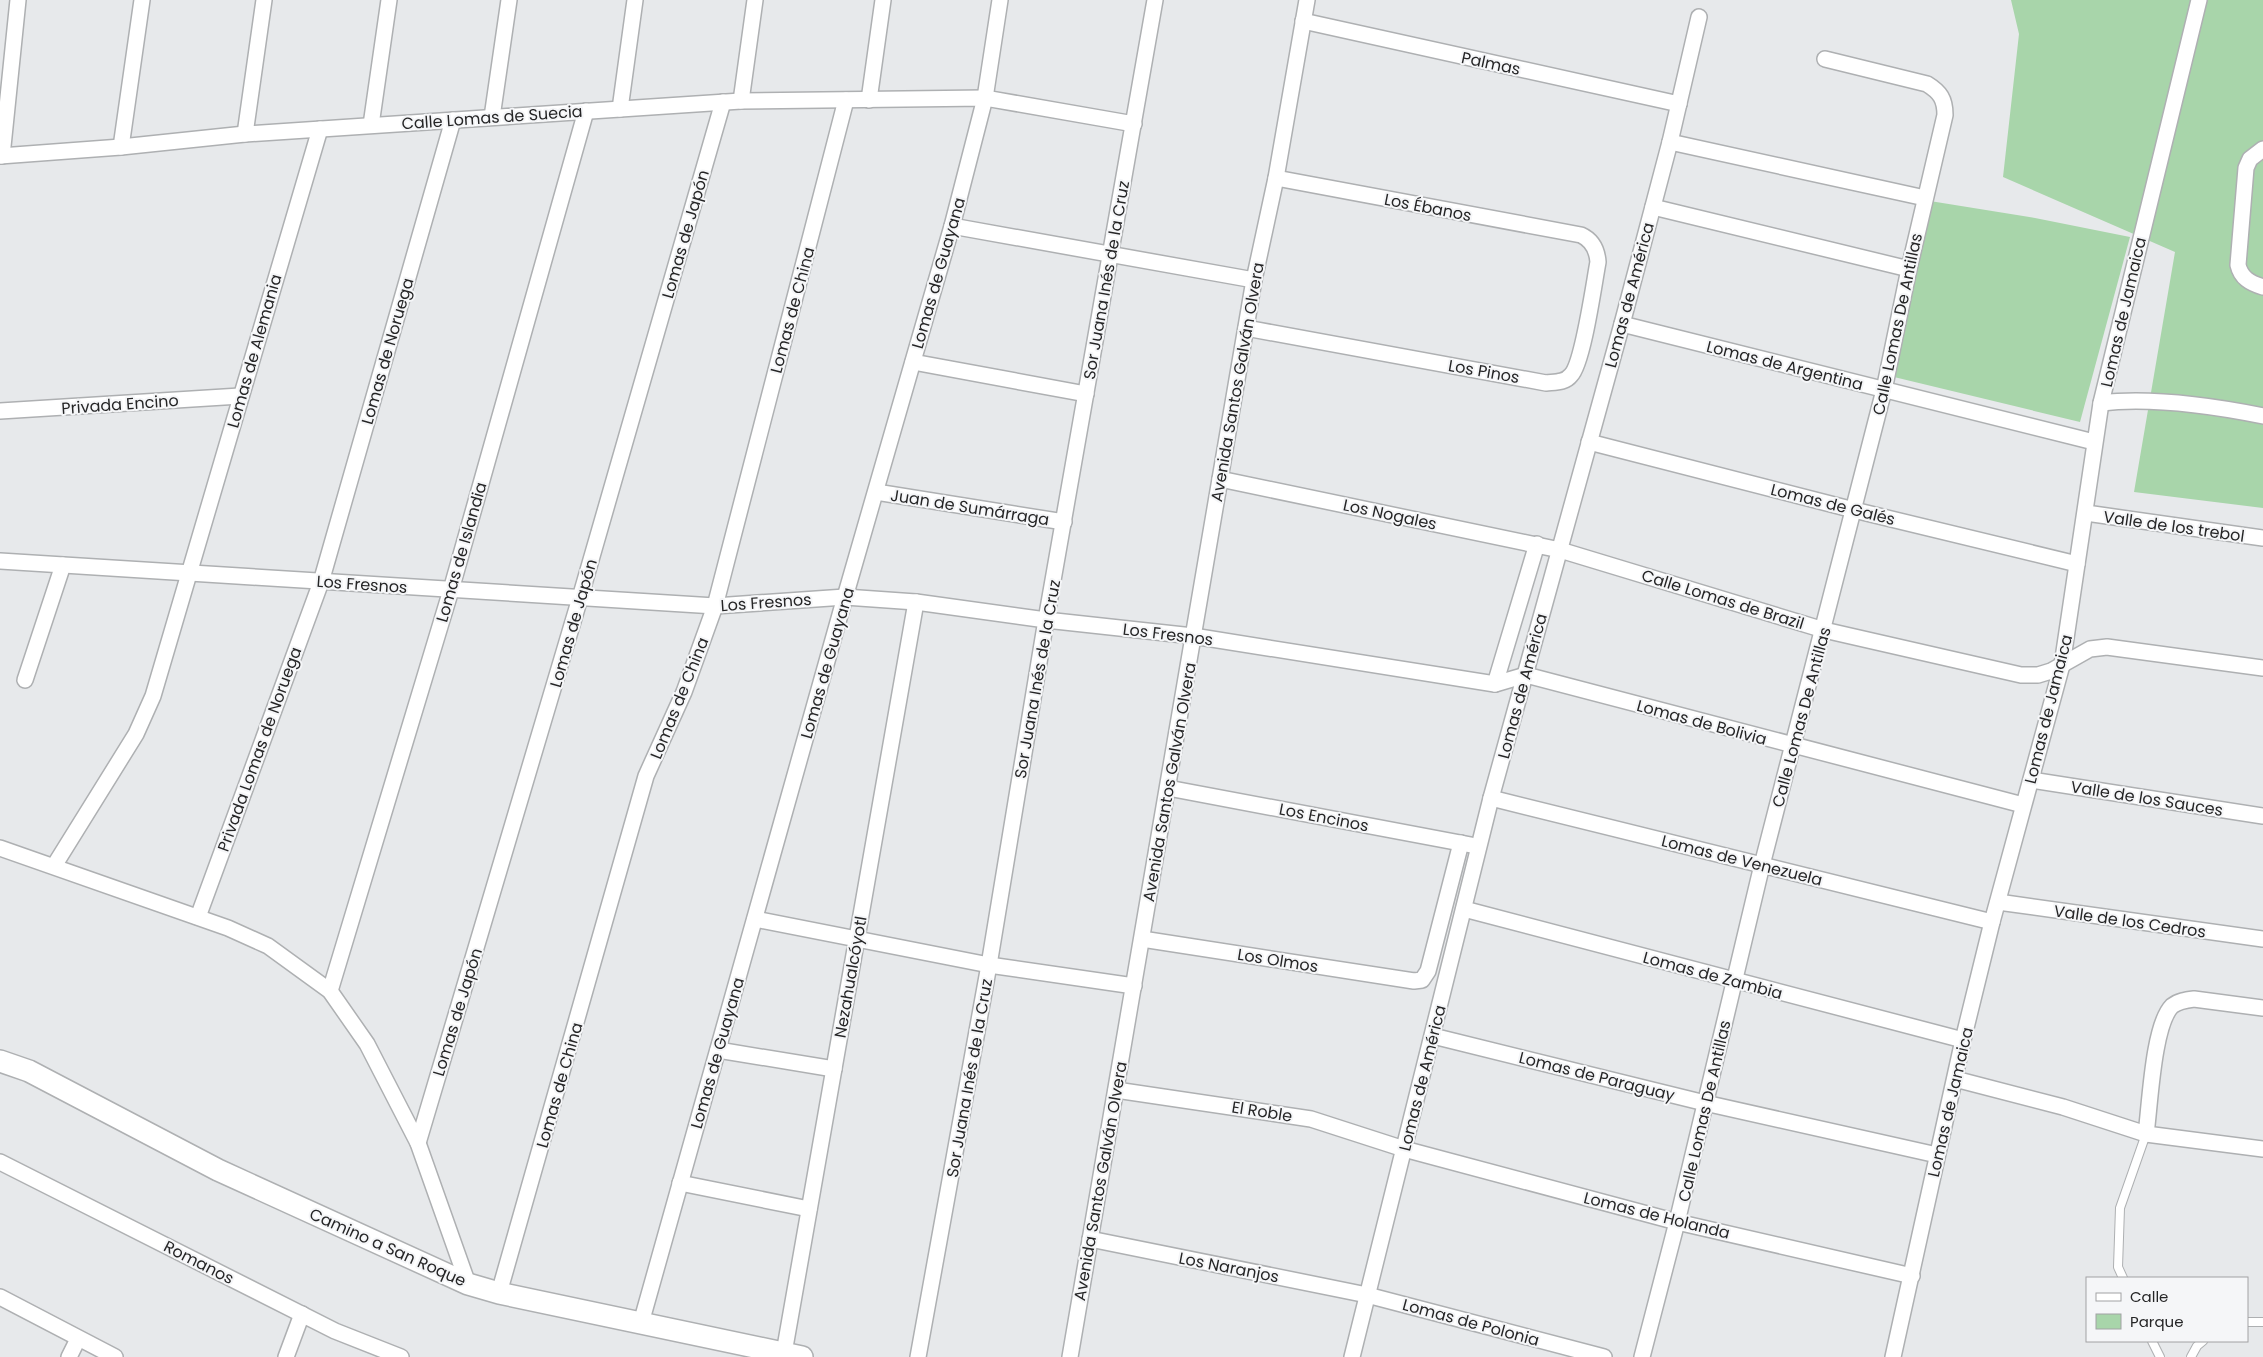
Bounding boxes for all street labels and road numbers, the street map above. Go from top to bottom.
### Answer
street label: Palmas [1459,46,1522,81]
street label: Calle Lomas de Suecia [401,100,583,135]
street label: Lomas de Japón [656,167,715,301]
street label: Sor Juana Inés de la Cruz [1078,179,1135,381]
street label: Los Ébanos [1382,188,1474,227]
street label: Lomas de Guayana [906,195,971,352]
street label: Lomas de América [1599,220,1660,370]
street label: Calle Lomas De Antillas [1867,231,1928,417]
street label: Lomas de Jamaica [2095,235,2152,389]
street label: Lomas de China [765,245,820,376]
street label: Avenida Santos Galván Olvera [1205,261,1270,504]
street label: Lomas de Alemania [222,272,287,431]
street label: Lomas de Noruega [356,275,419,427]
street label: Lomas de Argentina [1704,335,1866,396]
street label: Los Pinos [1447,354,1521,389]
street label: Privada Encino [61,389,179,420]
street label: Lomas de Galés [1768,478,1898,531]
street label: Lomas de Islandia [430,479,493,625]
street label: Juan de Sumárraga [889,484,1051,531]
street label: Los Nogales [1341,493,1439,536]
street label: Valle de los trebol [2102,505,2246,548]
street label: Lomas de Japón [544,556,603,690]
street label: Calle Lomas de Brazil [1639,564,1807,635]
street label: Los Fresnos [316,570,408,599]
street label: Sor Juana Inés de la Cruz [1009,578,1066,780]
street label: Lomas de Guayana [795,585,860,742]
street label: Los Fresnos [720,588,812,617]
street label: Lomas de América [1492,611,1553,761]
street label: Los Fresnos [1121,618,1214,651]
street label: Calle Lomas De Antillas [1766,624,1837,810]
street label: Lomas de Jamaica [2019,632,2078,786]
street label: Lomas de China [645,634,714,763]
street label: Privada Lomas de Noruega [212,644,307,855]
street label: Avenida Santos Galván Olvera [1137,661,1202,904]
street label: Lomas de Bolivia [1634,694,1769,751]
street label: Valle de los Sauces [2069,775,2225,822]
street label: Los Encinos [1277,798,1371,837]
street label: Lomas de Venezuela [1659,829,1825,892]
street label: Valle de los Cedros [2052,899,2207,944]
street label: Nezahualcóyotl [828,914,873,1040]
street label: Los Olmos [1236,943,1320,978]
street label: Lomas de Japón [427,945,488,1079]
street label: Lomas de Zambia [1641,946,1785,1005]
street label: Lomas de Guayana [685,975,750,1132]
street label: Sor Juana Inés de la Cruz [941,977,998,1179]
street label: Lomas de América [1393,1003,1452,1154]
street label: Calle Lomas De Antillas [1672,1018,1737,1204]
street label: Lomas de China [531,1020,588,1151]
street label: Lomas de Jamaica [1922,1025,1979,1179]
street label: Lomas de Paraguay [1517,1046,1677,1107]
street label: Avenida Santos Galván Olvera [1068,1060,1133,1303]
street label: El Roble [1230,1095,1294,1128]
street label: Lomas de Holanda [1581,1186,1732,1245]
street label: Camino a San Roque [306,1203,470,1292]
street label: Romanos [160,1235,238,1290]
street label: Los Naranjos [1177,1247,1281,1288]
street label: Lomas de Polonia [1400,1293,1542,1352]

